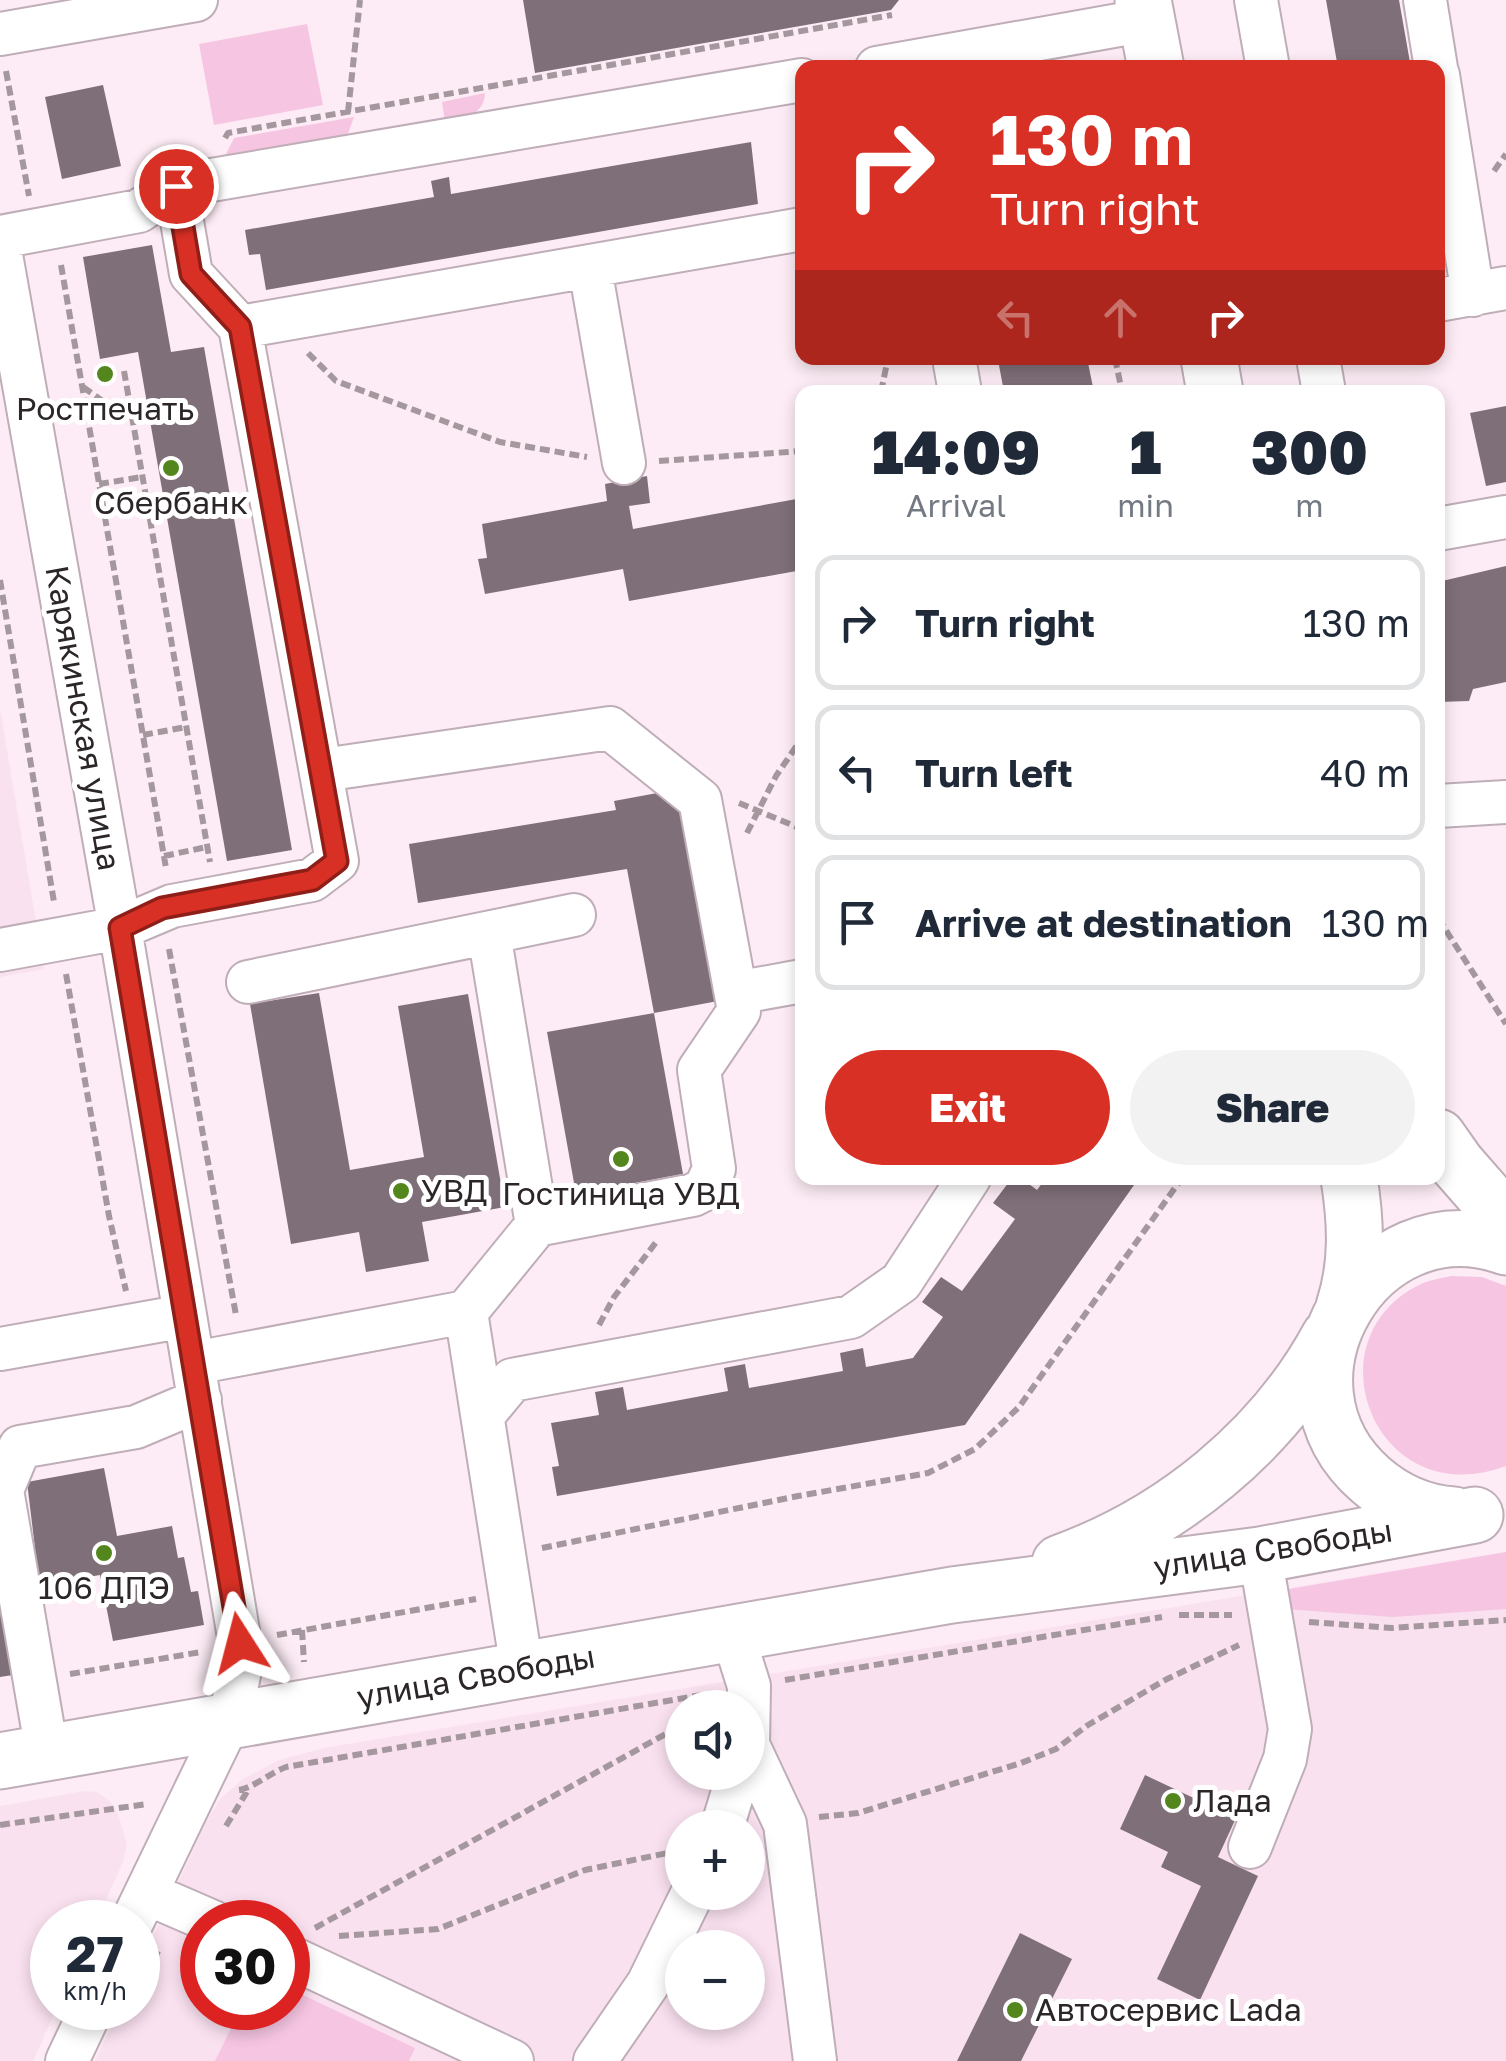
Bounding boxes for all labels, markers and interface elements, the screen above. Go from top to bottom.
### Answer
text: 130 m [990,96,1193,180]
icon: right [825,100,955,230]
pin [134,144,219,229]
icon: arrive [149,159,204,214]
text: Turn right [990,181,1200,235]
icon: left [988,290,1043,345]
icon: ahead [1093,290,1148,345]
icon: right [1198,290,1253,345]
marker: Ростпечать [94,363,116,385]
place label: Ростпечать [16,389,194,427]
text: 14:09 [872,415,1040,487]
text: 1 [1130,415,1161,487]
text: 300 [1251,415,1368,487]
marker: Сбербанк [160,457,182,479]
place label: Сбербанк [94,483,248,521]
text: Arrival [906,486,1006,524]
text: min [1117,486,1174,524]
text: m [1295,486,1324,524]
street label: Карякинская улица [38,562,130,873]
icon: right [830,595,885,650]
text: Turn right [915,600,1095,645]
text: 130 m [1303,600,1410,645]
icon: left [830,745,885,800]
text: Turn left [915,750,1073,795]
text: 40 m [1320,750,1410,795]
icon: arrive [830,895,885,950]
text: Arrive at destination [915,900,1292,945]
text: 130 m [1322,900,1429,945]
button: Exit [825,1050,1110,1165]
button: Share [1130,1050,1415,1165]
marker: Гостиница УВД [610,1148,632,1170]
place label: УВД [421,1171,487,1209]
place label: Гостиница УВД [502,1174,740,1212]
marker: УВД [390,1180,412,1202]
street label: улица Свободы [1151,1510,1395,1586]
marker: 106 ДПЭ [93,1542,115,1564]
place label: 106 ДПЭ [38,1568,170,1606]
position arrow [188,1591,292,1695]
street label: улица Свободы [354,1636,598,1716]
map controls [665,1690,765,2030]
button: sound [665,1690,765,1790]
place label: Лада [1193,1781,1272,1819]
marker: Лада [1162,1790,1184,1812]
button: + [665,1810,765,1910]
speed limit sign: 30 [180,1900,310,2030]
text: 27 [66,1923,124,1983]
button: − [665,1930,765,2030]
text: km/h [63,1975,127,2006]
place label: Автосервис Lada [1035,1990,1302,2028]
marker: Автосервис Lada [1004,1999,1026,2021]

